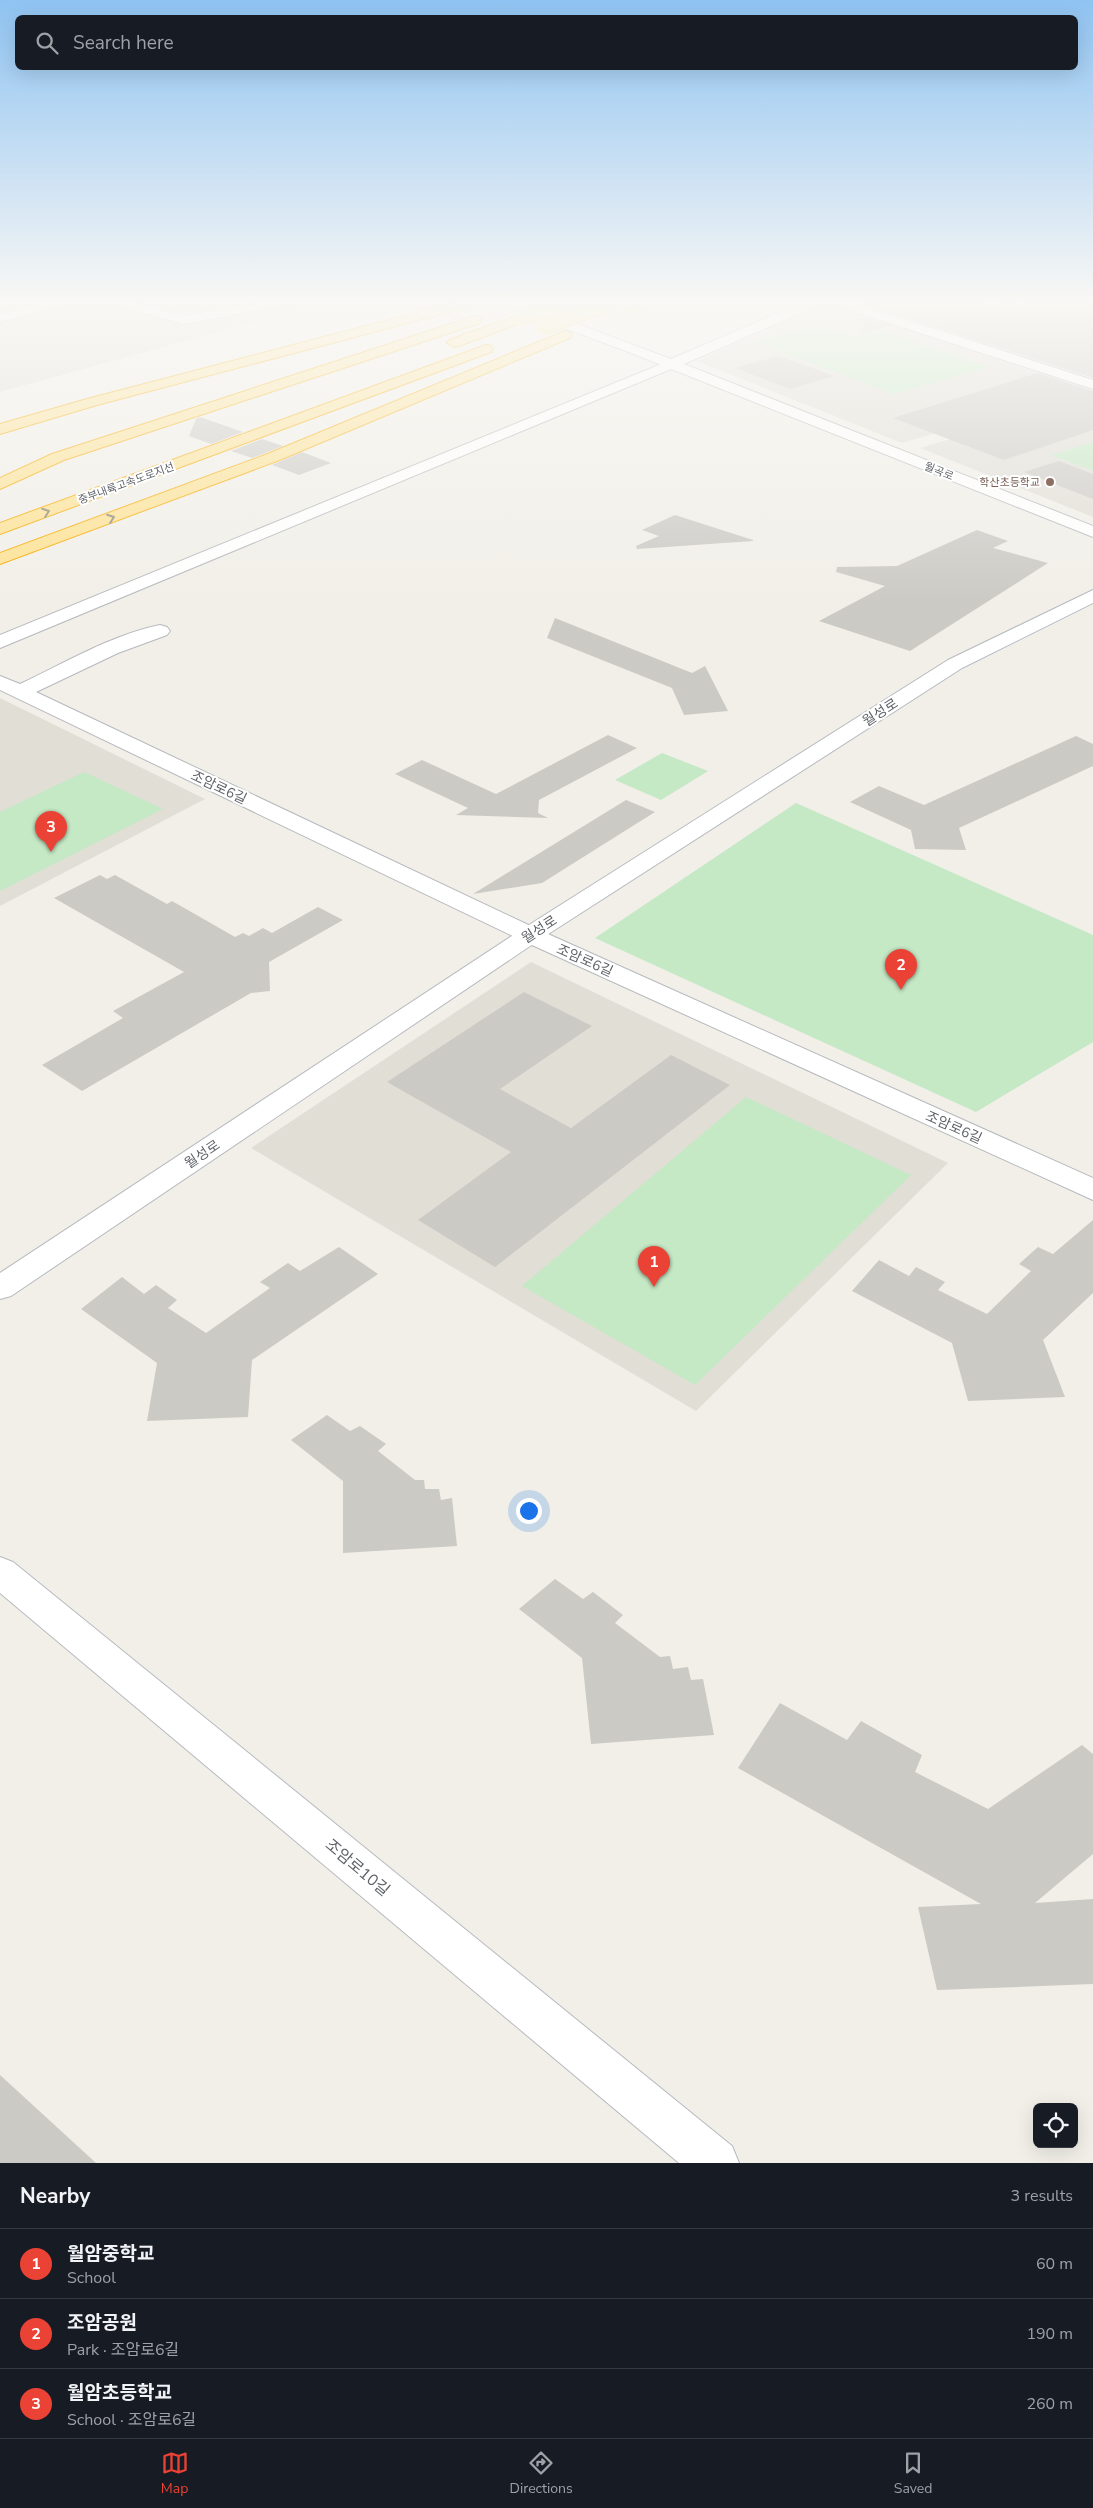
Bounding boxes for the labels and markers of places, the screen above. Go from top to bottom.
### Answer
place label: 학산초등학교 [979,475,1040,490]
marker: 학산초등학교 [1044,476,1056,488]
pin: 3 [35,811,67,852]
pin: 2 [885,949,917,990]
pin: 1 [638,1246,670,1287]

